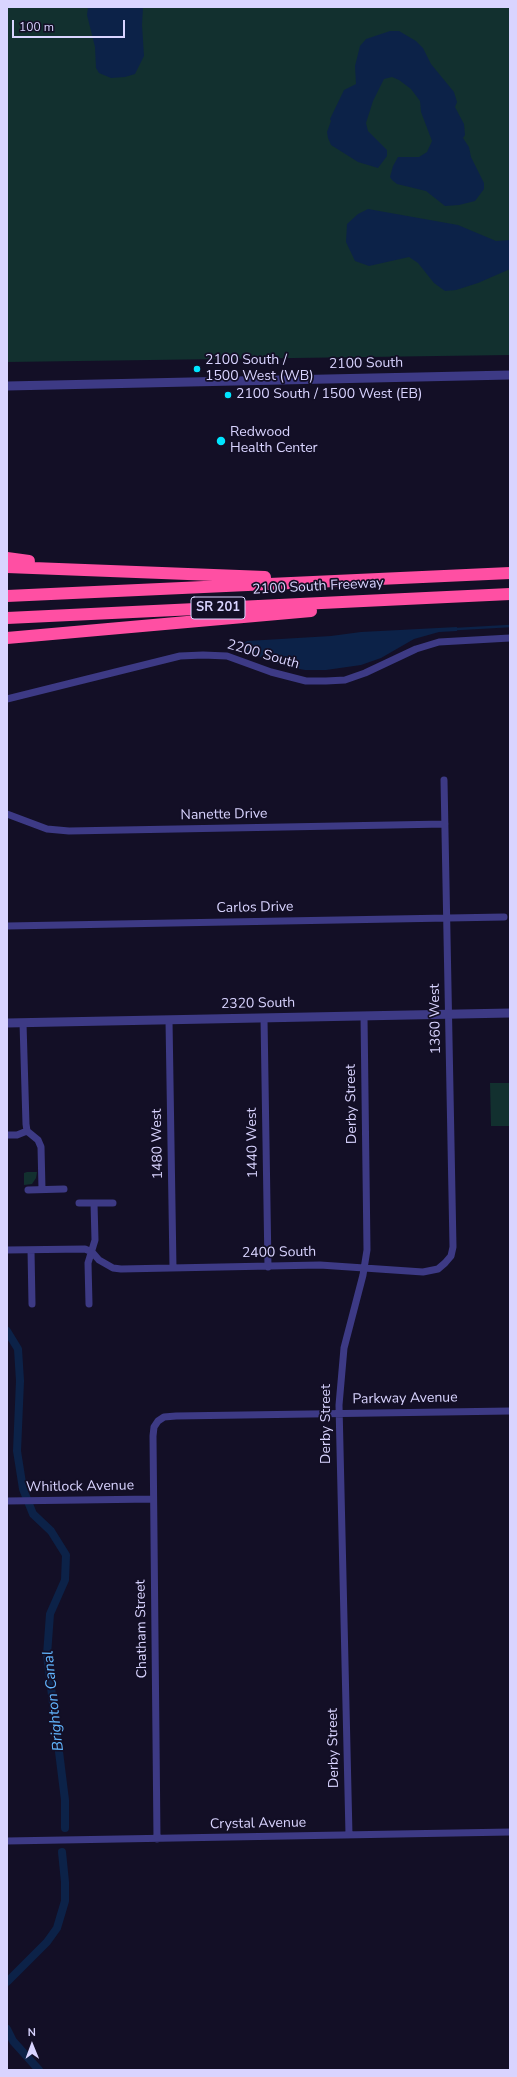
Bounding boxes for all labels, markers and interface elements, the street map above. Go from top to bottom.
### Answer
scale bar [14,12,127,38]
text: 100 m [19,19,54,35]
place label: 2100 South / 1500 West (WB) [205,353,314,386]
street label: 2100 South [329,355,403,373]
marker: 2100 South / 1500 West (WB) [192,364,202,374]
place label: 2100 South / 1500 West (EB) [236,387,422,403]
marker: 2100 South / 1500 West (EB) [223,390,233,400]
place label: Redwood Health Center [230,425,318,458]
marker: Redwood Health Center [215,435,227,447]
street label: 2100 South Freeway [252,575,384,599]
road number: SR 201 [191,597,245,619]
street label: 2200 South [225,637,301,673]
street label: Nanette Drive [180,806,268,824]
street label: Carlos Drive [216,899,294,917]
street label: 1360 West [427,983,445,1055]
street label: 2320 South [221,995,295,1013]
street label: Derby Street [343,1064,361,1144]
street label: 1440 West [244,1107,262,1179]
street label: 1480 West [149,1108,167,1180]
street label: 2400 South [242,1244,316,1262]
street label: Derby Street [319,1384,335,1464]
street label: Parkway Avenue [352,1390,458,1408]
street label: Whitlock Avenue [26,1478,134,1496]
street label: Chatham Street [133,1579,151,1679]
water label: Brighton Canal [40,1650,68,1752]
street label: Derby Street [325,1708,343,1788]
street label: Crystal Avenue [210,1815,306,1833]
north arrow [12,2025,52,2065]
text: N [28,2025,36,2040]

